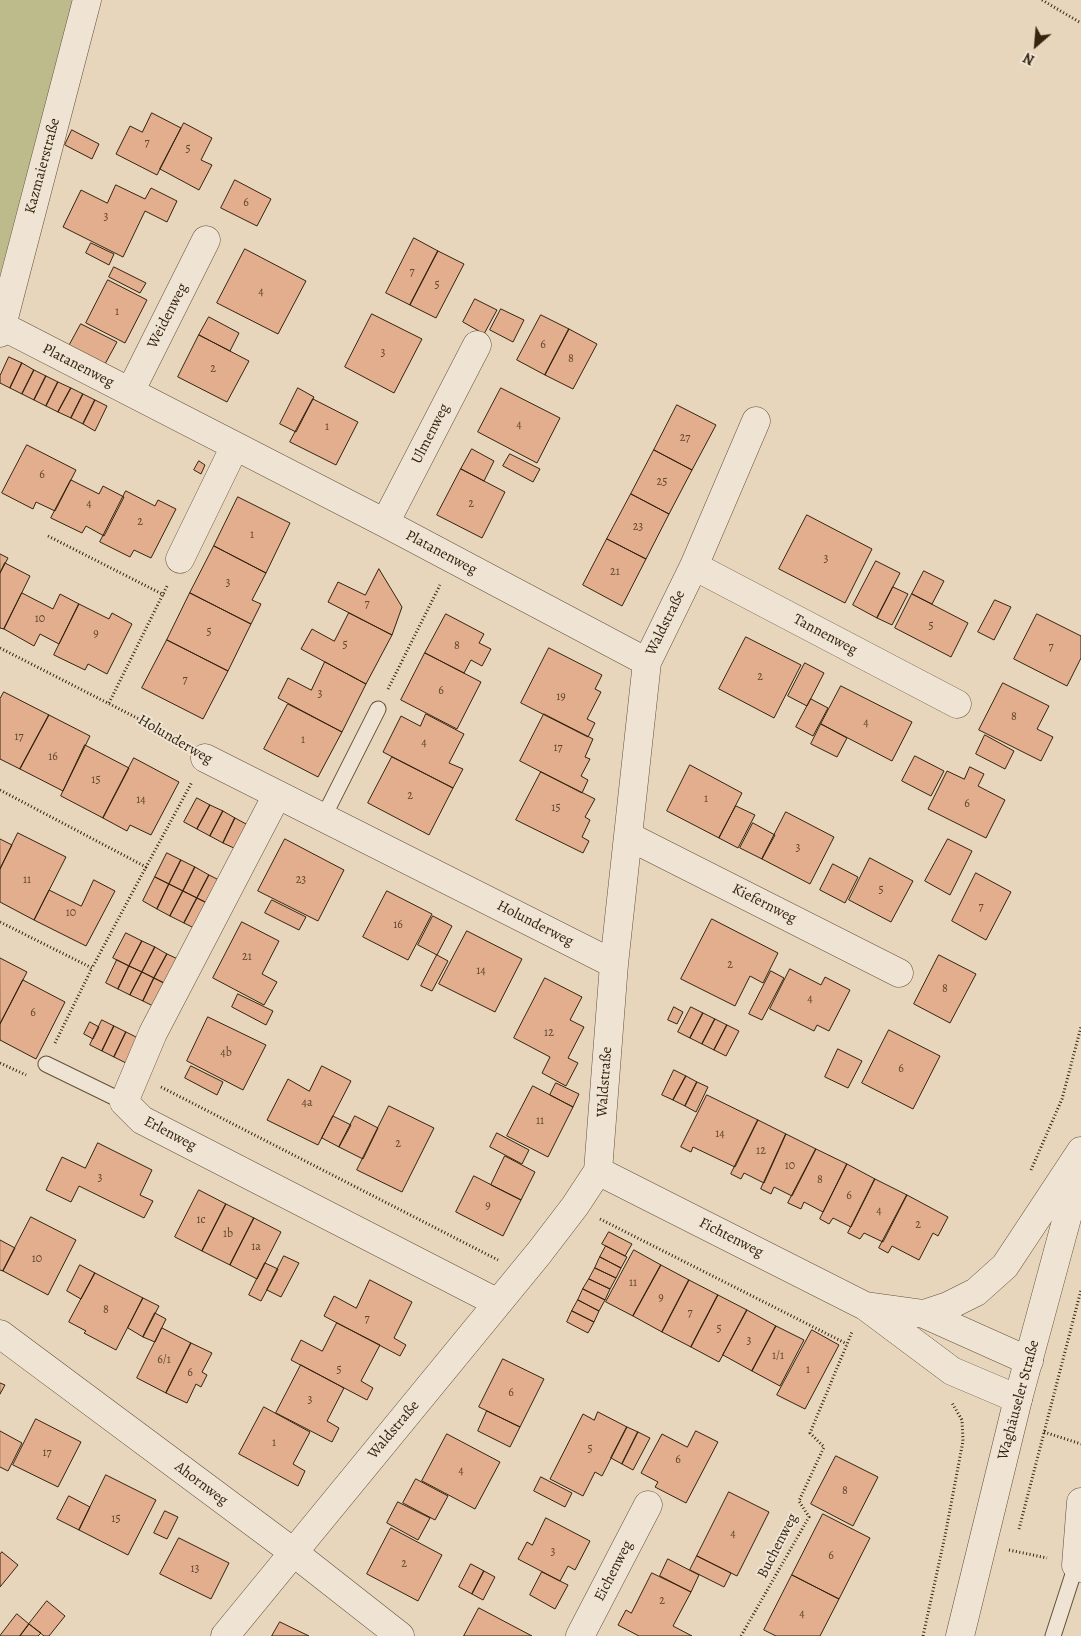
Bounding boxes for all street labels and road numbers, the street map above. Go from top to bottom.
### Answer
street label: Kazmaierstraße [22,116,64,216]
street label: Weidenweg [144,280,192,352]
street label: Platanenweg [39,340,117,392]
street label: Ulmenweg [408,401,454,467]
street label: Platanenweg [402,527,480,579]
street label: Waldstraße [642,587,690,659]
street label: Tannenweg [790,611,860,659]
street label: Holunderweg [134,711,216,769]
street label: Kiefernweg [729,880,799,928]
street label: Holunderweg [494,897,576,951]
street label: Waldstraße [594,1046,616,1118]
street label: Erlenweg [141,1113,199,1155]
street label: Fichtenweg [696,1214,766,1262]
street label: Waghäuseler Straße [994,1338,1044,1462]
street label: Waldstraße [364,1397,424,1463]
street label: Ahornweg [171,1458,231,1510]
street label: Buchenweg [754,1510,802,1582]
street label: Eichenweg [591,1537,637,1605]

